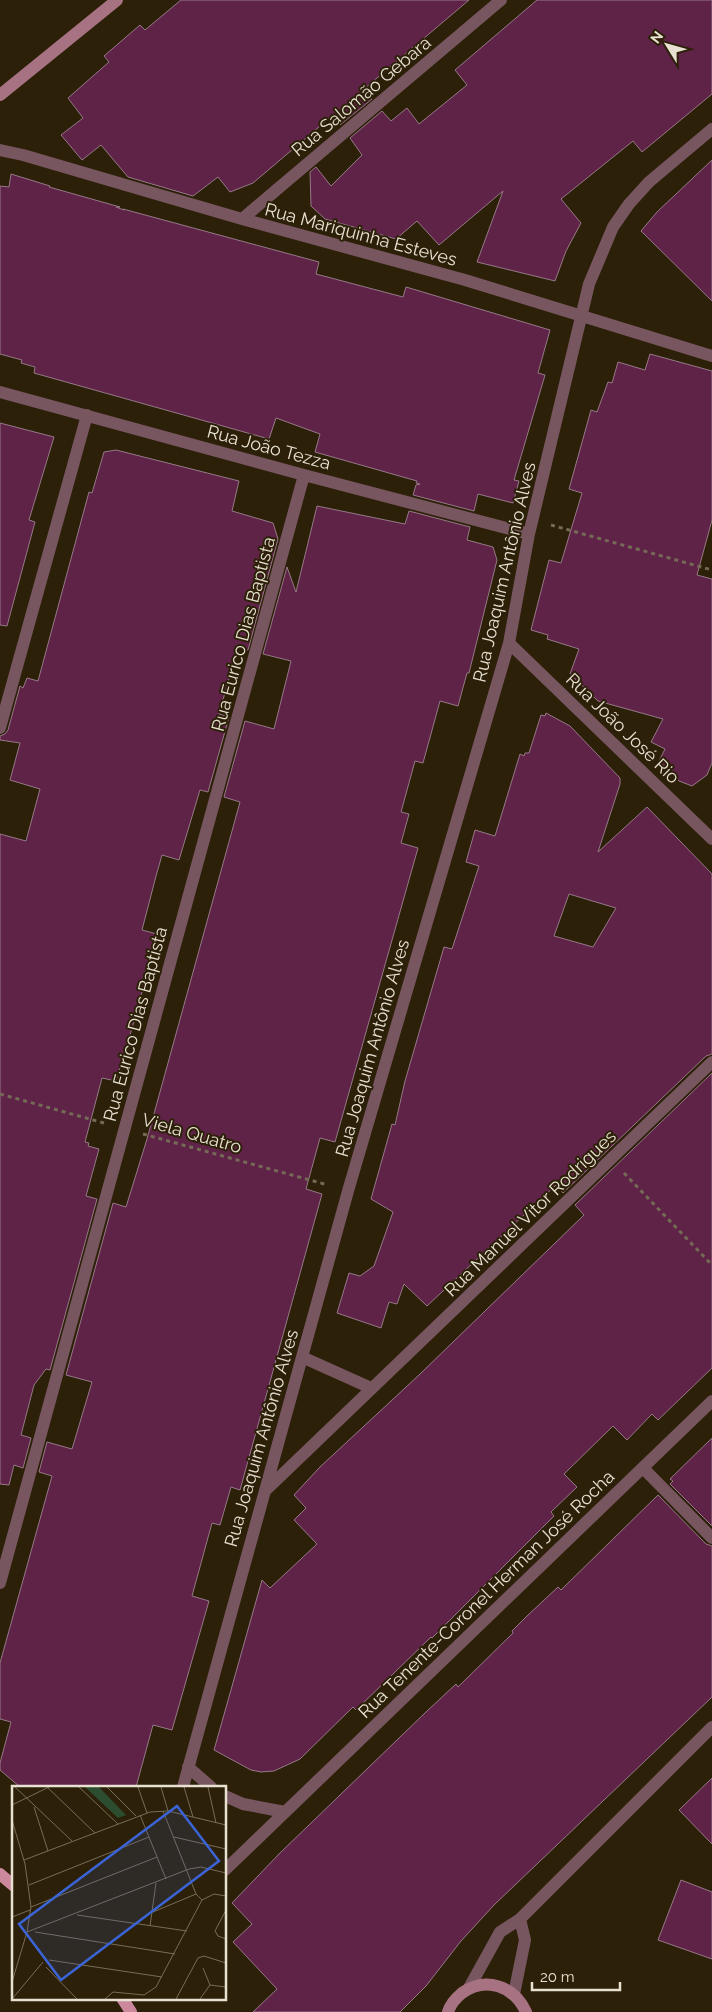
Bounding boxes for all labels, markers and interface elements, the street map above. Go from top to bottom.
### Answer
north arrow [642,20,692,70]
text: N [647,28,666,46]
street label: Rua Salomão Gebara [287,32,435,160]
street label: Rua Mariquinha Esteves [263,198,460,270]
street label: Rua João Tezza [205,420,333,474]
street label: Rua Joaquim Antônio Alves [468,460,540,684]
street label: Rua Eurico Dias Baptista [207,534,279,734]
street label: Rua João José Rio [562,669,684,788]
street label: Rua Eurico Dias Baptista [99,924,171,1124]
street label: Rua Joaquim Antônio Alves [331,937,413,1159]
street label: Viela Quatro [140,1109,245,1157]
street label: Rua Manuel Vitor Rodrigues [440,1125,620,1301]
street label: Rua Joaquim Antônio Alves [220,1327,302,1549]
street label: Rua Tenente-Coronel Herman José Rocha [354,1466,618,1722]
inset map [12,1786,226,2000]
scale bar [532,1960,620,1992]
text: 20 m [540,1968,575,1986]

